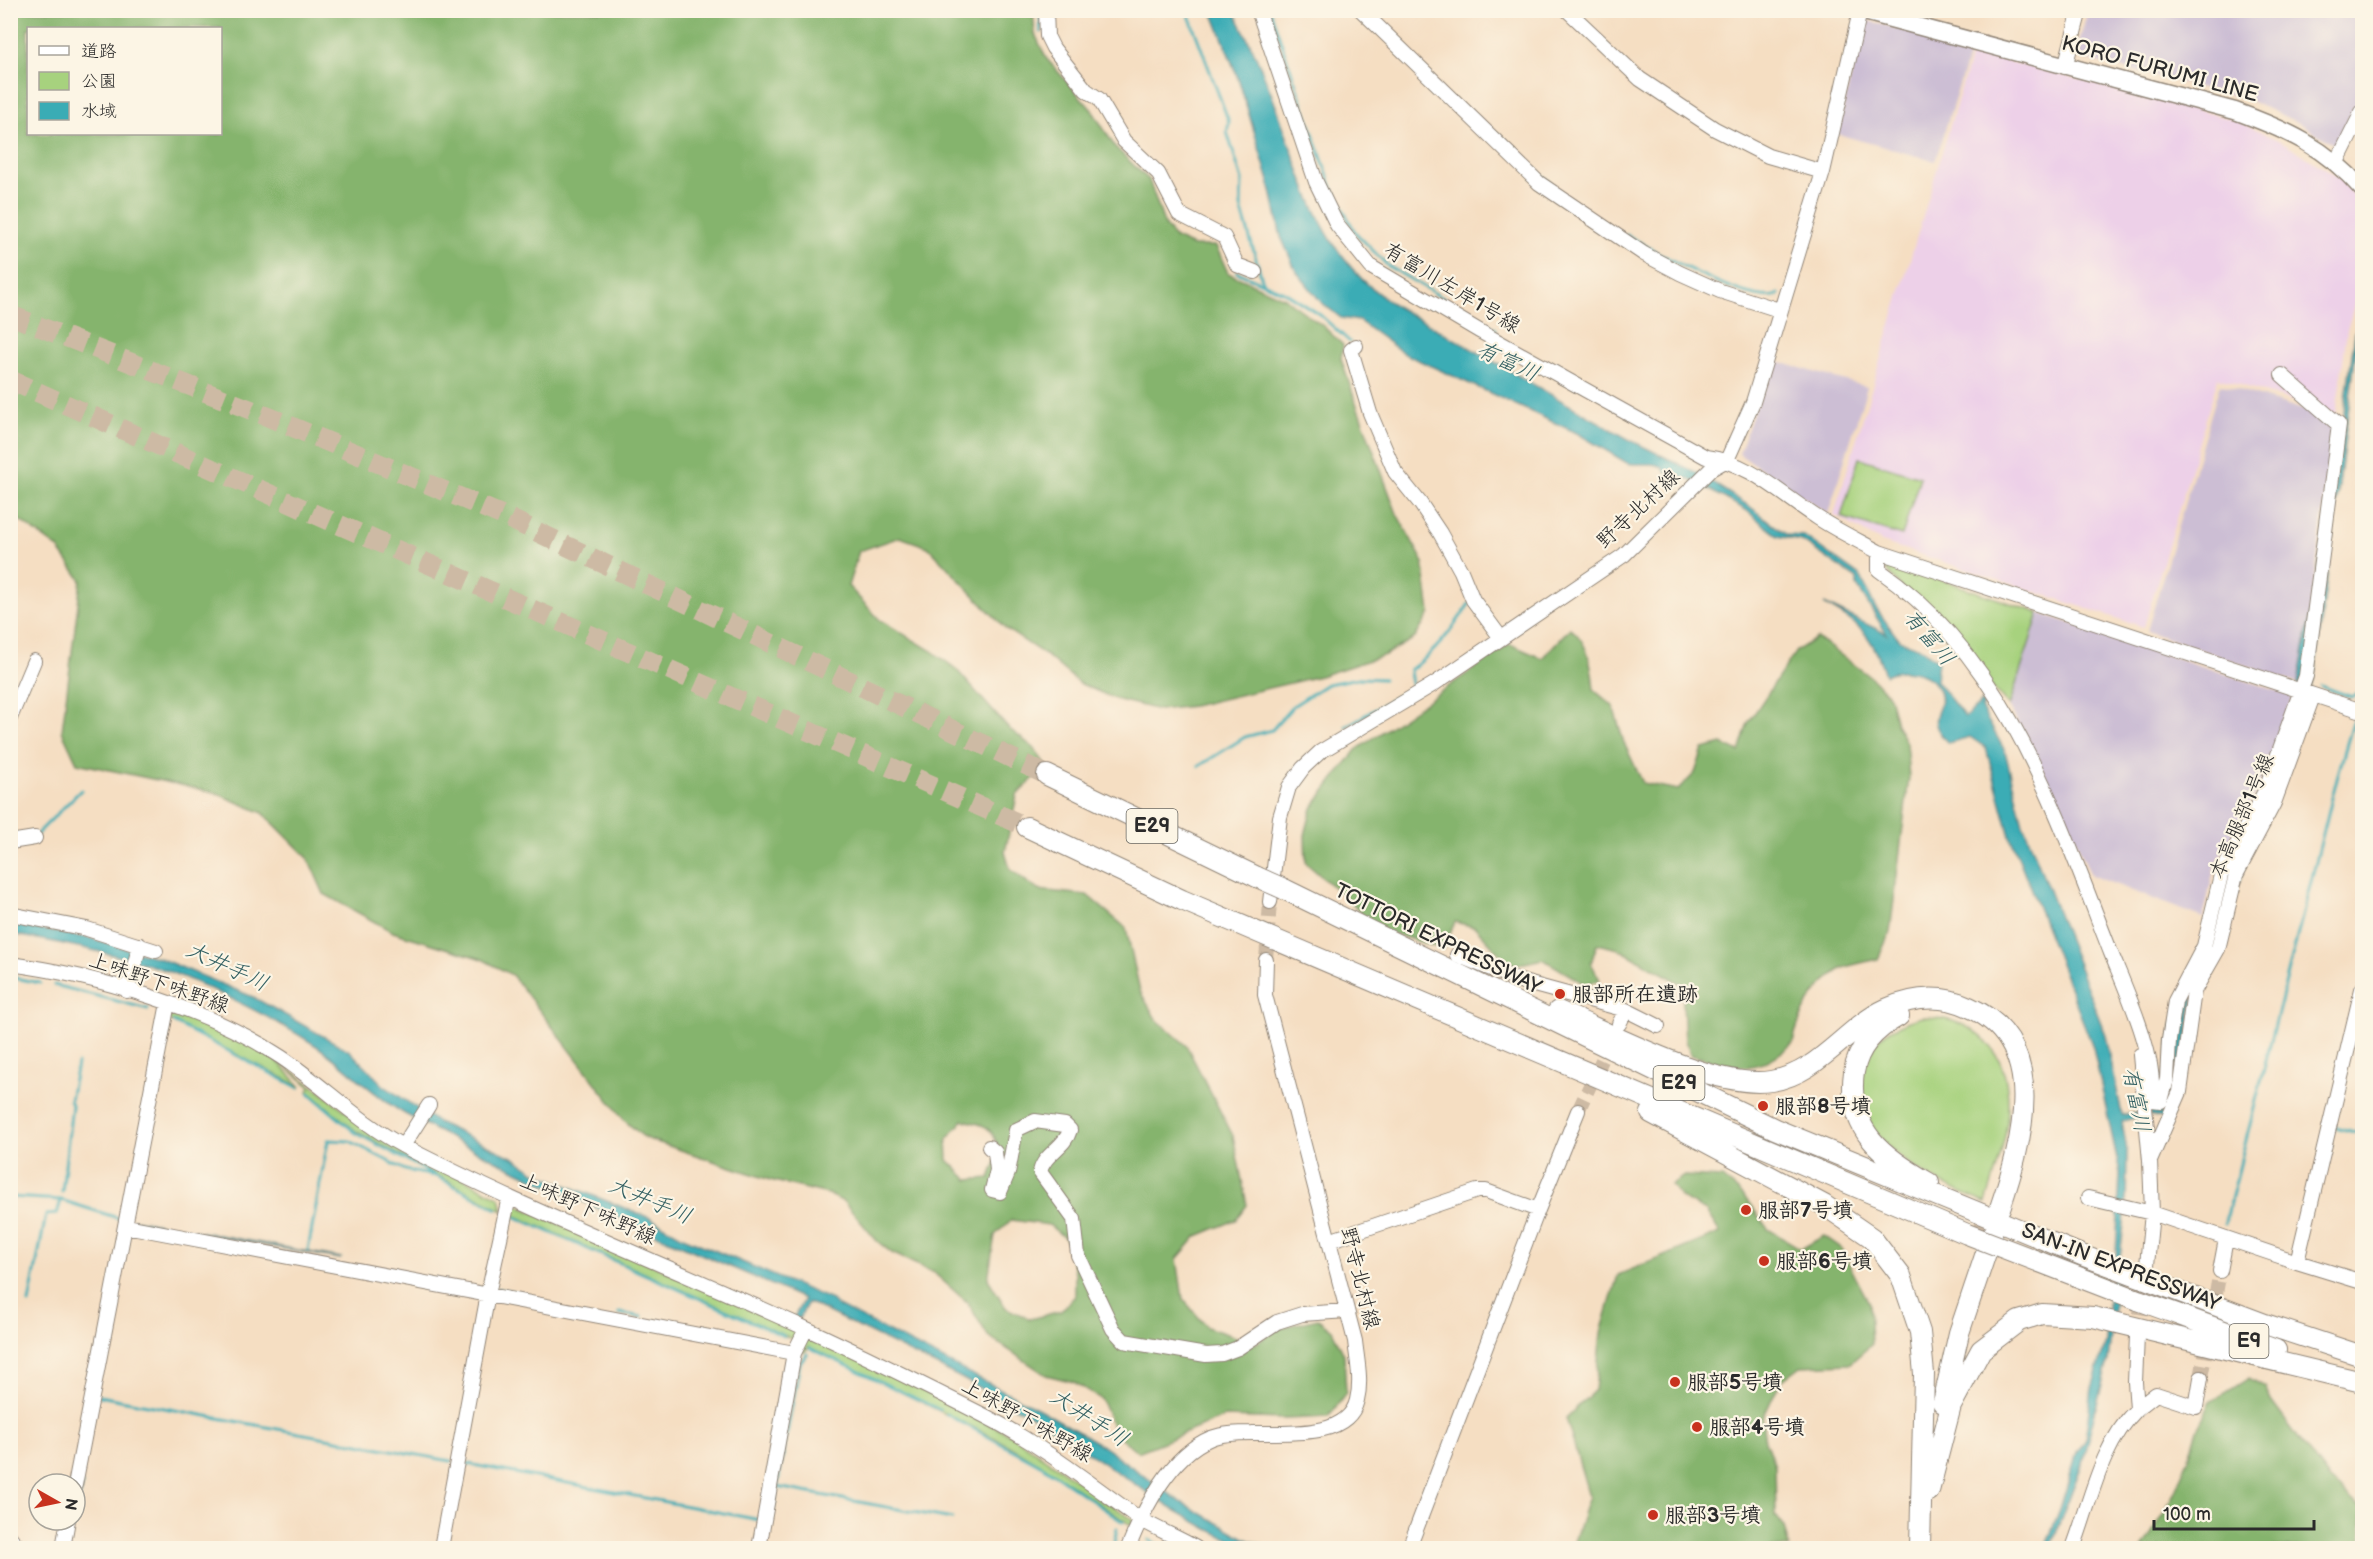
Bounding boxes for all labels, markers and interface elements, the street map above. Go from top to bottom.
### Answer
legend [27,27,222,135]
street label: KORO FURUMI LINE [2059,31,2261,107]
text: 道路 [81,41,117,62]
text: 公園 [81,71,117,92]
text: 水域 [81,101,117,122]
street label: 有富川左岸1号線 [1379,237,1525,339]
water label: 有富川 [1472,336,1544,388]
street label: 野寺北村線 [1591,464,1685,554]
water label: 有富川 [1897,604,1961,672]
street label: 本高服部1号線 [2204,749,2280,883]
road number: E29 [1126,809,1178,843]
street label: TOTTORI EXPRESSWAY [1331,878,1546,1000]
water label: 大井手川 [181,936,273,998]
street label: 上味野下味野線 [85,947,233,1019]
place label: 服部所在遺跡 [1572,982,1698,1007]
marker: 服部所在遺跡 [1553,987,1567,1001]
water label: 有富川 [2116,1065,2156,1135]
road number: E29 [1654,1066,1704,1100]
place label: 服部8号墳 [1775,1094,1872,1119]
marker: 服部8号墳 [1756,1099,1770,1113]
street label: 上味野下味野線 [516,1168,660,1250]
water label: 大井手川 [604,1171,696,1231]
place label: 服部7号墳 [1758,1198,1854,1223]
marker: 服部7号墳 [1739,1203,1753,1217]
street label: SAN-IN EXPRESSWAY [2018,1218,2225,1317]
street label: 野寺北村線 [1335,1224,1385,1332]
place label: 服部6号墳 [1776,1249,1873,1274]
marker: 服部6号墳 [1757,1254,1771,1268]
road number: E9 [2230,1324,2268,1358]
place label: 服部5号墳 [1687,1370,1783,1395]
street label: 上味野下味野線 [957,1372,1097,1468]
marker: 服部5号墳 [1668,1375,1682,1389]
water label: 大井手川 [1045,1383,1133,1453]
place label: 服部4号墳 [1709,1415,1805,1440]
marker: 服部4号墳 [1690,1420,1704,1434]
north arrow [27,1472,87,1532]
scale bar [2154,1493,2314,1531]
text: N [60,1497,81,1512]
place label: 服部3号墳 [1665,1503,1761,1528]
text: 100 m [2163,1504,2211,1525]
marker: 服部3号墳 [1646,1508,1660,1522]

